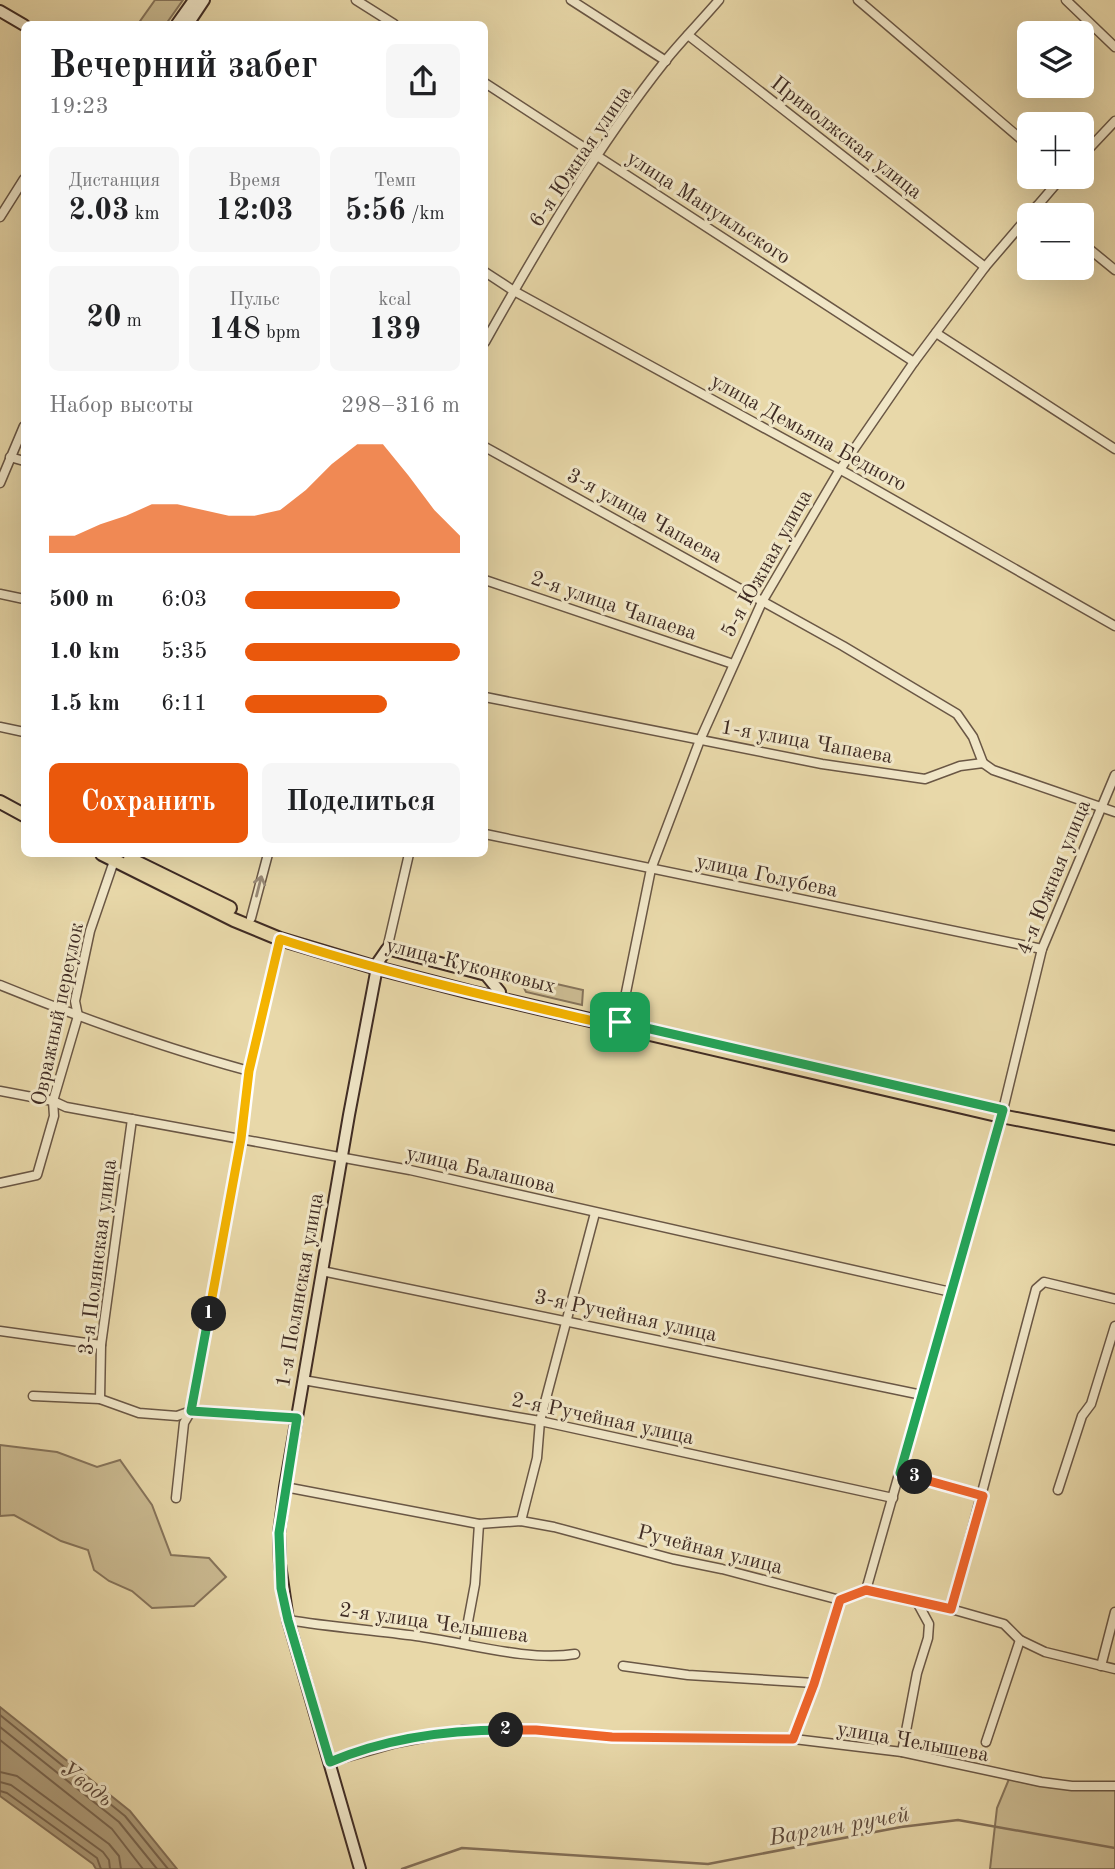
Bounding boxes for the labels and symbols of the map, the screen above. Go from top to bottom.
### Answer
street label: Приволжская улица [767,73,926,204]
street label: 6-я Южная улица [526,82,636,231]
street label: улица Мануильского [623,148,794,269]
street label: улица Демьяна Бедного [707,371,910,496]
street label: 3-я улица Чапаева [563,465,725,568]
street label: 5-я Южная улица [718,486,817,641]
street label: 2-я улица Чапаева [528,568,699,645]
street label: 1-я улица Чапаева [719,717,894,768]
street label: 4-я Южная улица [1014,797,1095,958]
street label: улица Голубева [694,851,839,902]
one-way arrow [253,875,266,898]
street label: Овражный переулок [29,920,88,1108]
street label: улица Куконковых [384,935,558,998]
pin [590,992,650,1052]
street label: улица Балашова [404,1143,557,1198]
street label: 3-я Полянская улица [76,1158,121,1356]
street label: 1-я Полянская улица [273,1191,328,1389]
street label: 3-я Ручейная улица [533,1287,719,1346]
pin: 1 [192,1296,227,1332]
street label: 2-я Ручейная улица [510,1390,696,1449]
pin: 3 [898,1460,932,1494]
street label: Ручейная улица [635,1522,785,1579]
street label: 2-я улица Челышева [338,1600,530,1647]
pin: 2 [489,1712,524,1748]
street label: улица Челышева [835,1719,990,1766]
water label: Уводь [55,1757,117,1812]
water label: Варгин ручей [766,1803,912,1851]

